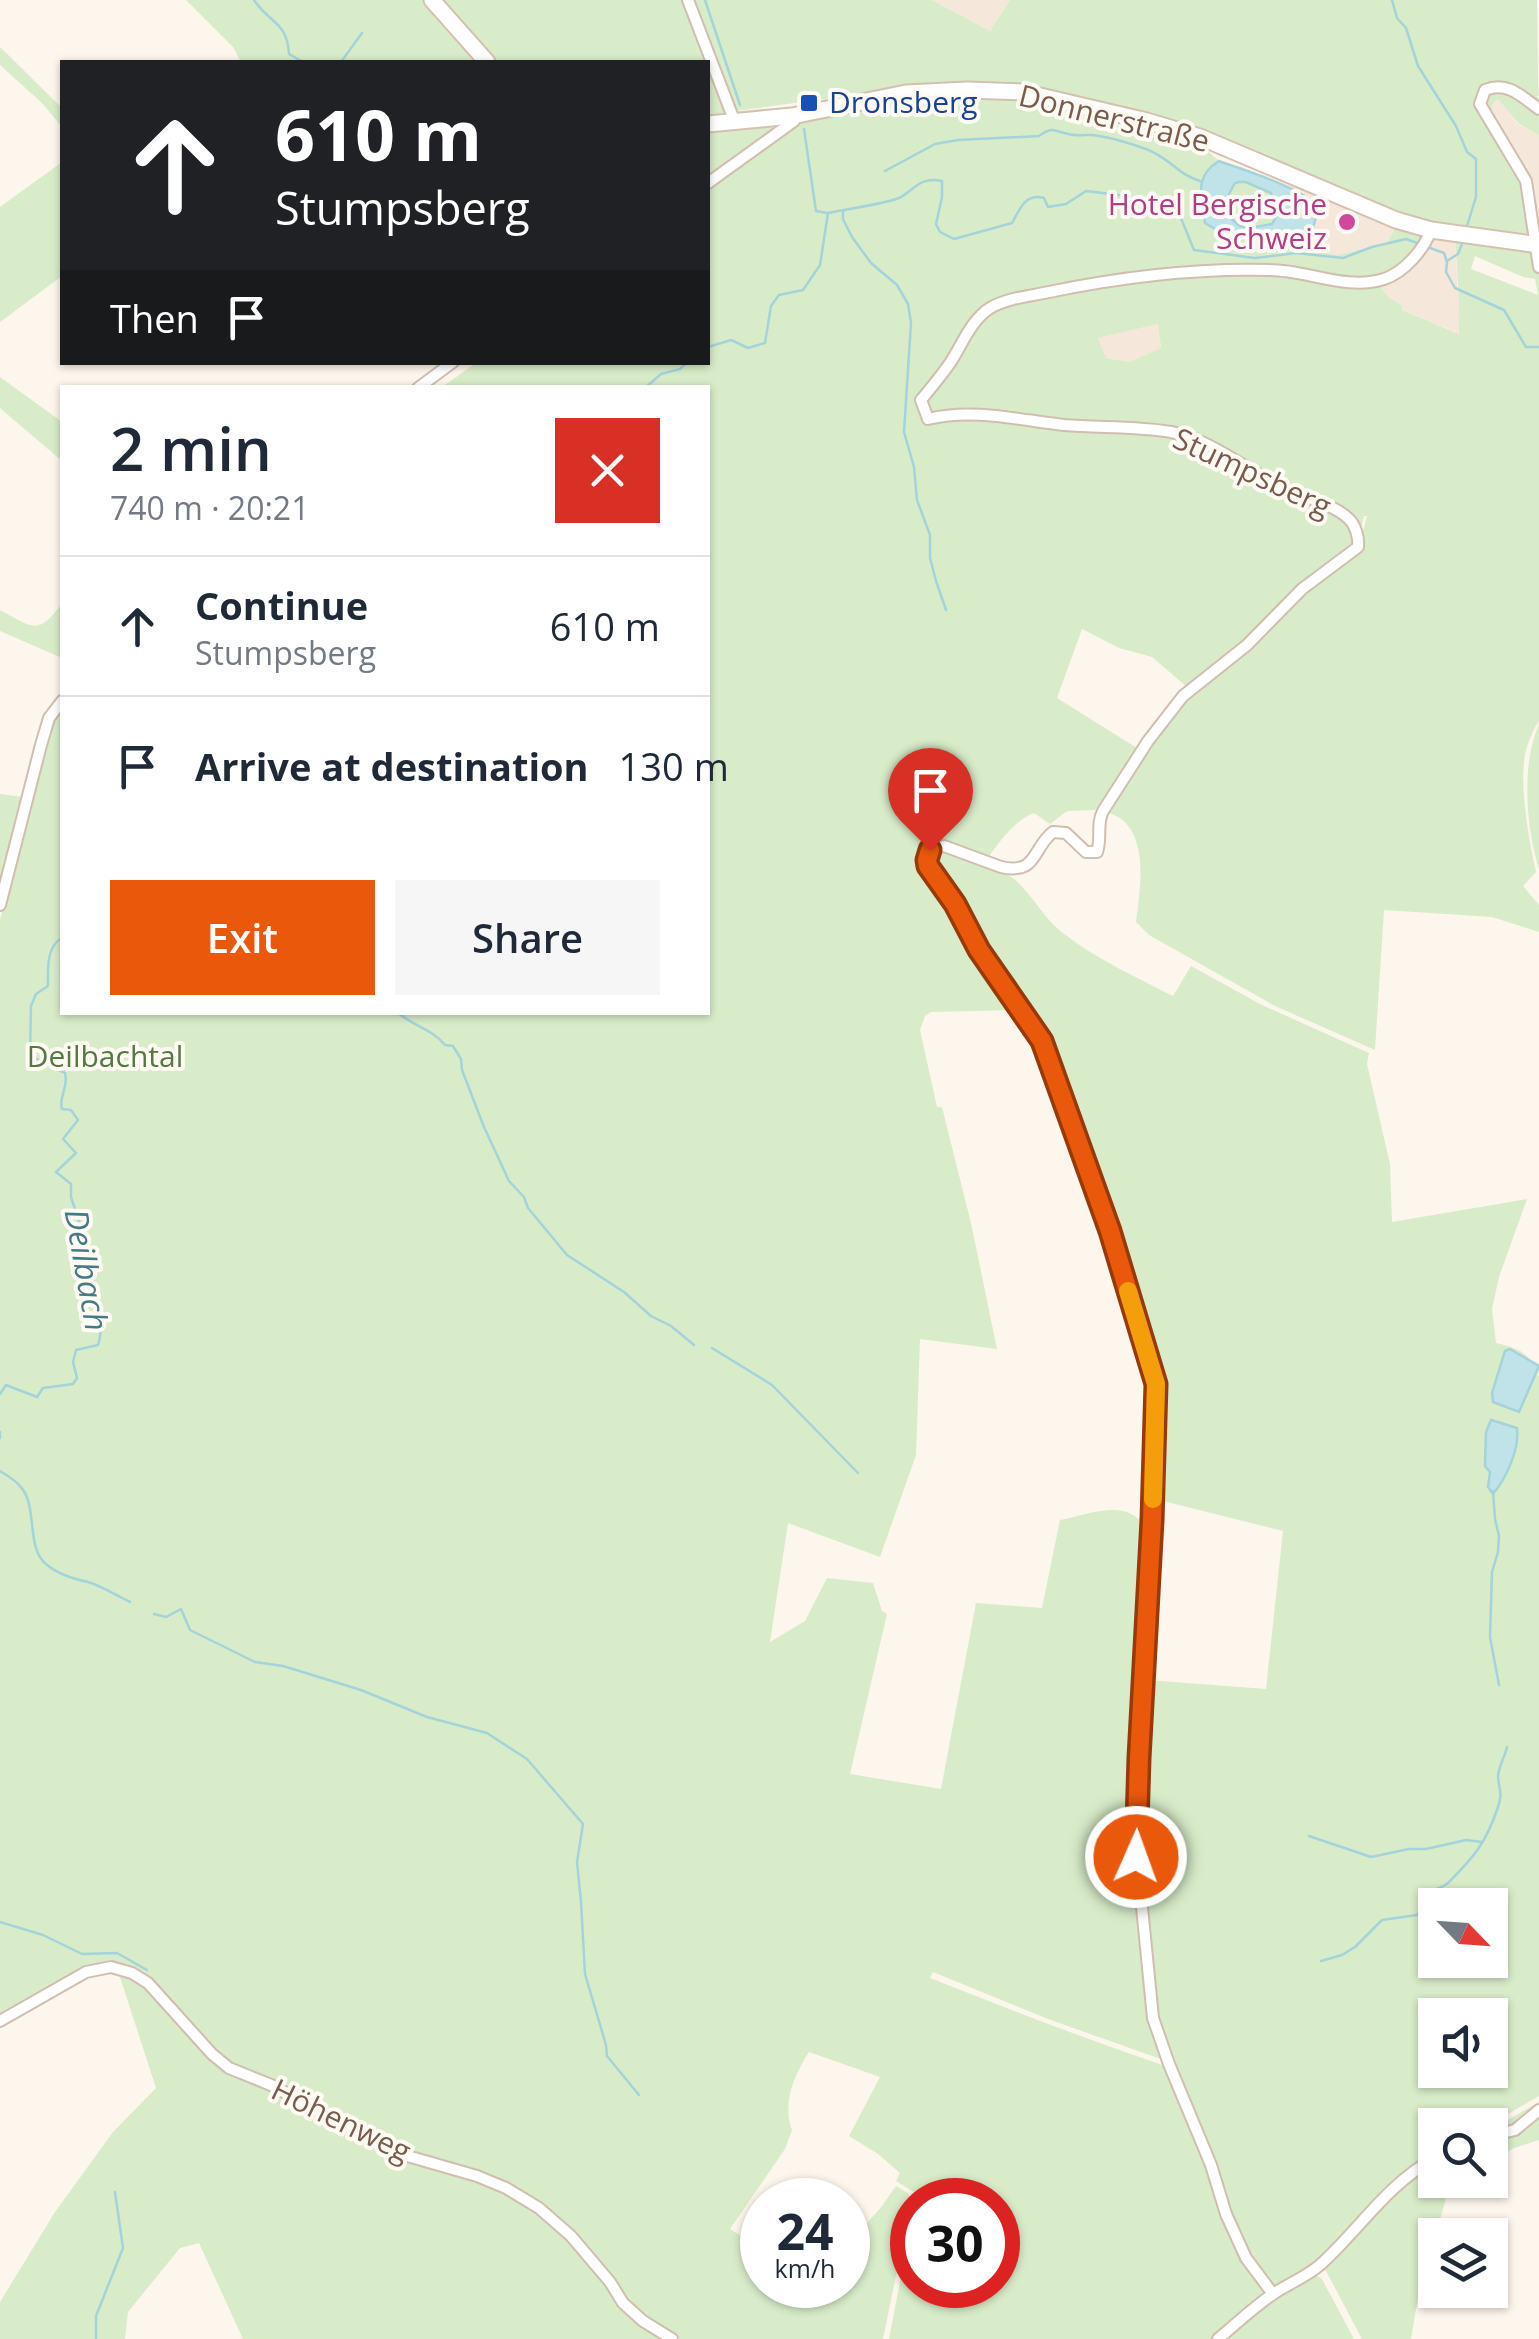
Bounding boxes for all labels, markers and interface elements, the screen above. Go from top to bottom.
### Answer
street label: Donnerstraße [1015,74,1214,161]
place label: Dronsberg [829,81,978,122]
text: 610 m [275,86,482,182]
marker: Dronsberg [798,92,820,114]
icon: ahead [110,100,240,230]
text: Stumpsberg [275,177,530,238]
place label: Hotel Bergische Schweiz [1108,183,1327,258]
marker: Hotel Bergische Schweiz [1336,211,1358,233]
icon: arrive [219,290,274,345]
text: Then [110,292,199,344]
text: 2 min [110,407,272,489]
street label: Stumpsberg [1167,417,1338,526]
button: close [555,418,660,523]
text: 740 m · 20:21 [110,486,309,529]
text: Continue [195,579,368,631]
icon: ahead [110,599,165,654]
text: 610 m [550,600,660,652]
text: Stumpsberg [195,631,376,674]
icon: arrive [110,739,165,794]
text: Arrive at destination [195,740,589,792]
text: 130 m [619,740,729,792]
pin [888,748,973,851]
icon: arrive [903,763,958,818]
button: Exit [110,880,375,995]
button: Share [395,880,660,995]
park label: Deilbachtal [27,1035,183,1076]
water label: Deilbach [56,1205,119,1334]
position arrow [1084,1805,1188,1909]
north arrow [1418,1888,1508,1978]
map controls [1418,1888,1508,2308]
button: sound [1418,1998,1508,2088]
street label: Höhenweg [265,2068,418,2171]
button: search [1418,2108,1508,2198]
speed limit sign: 30 [890,2178,1020,2308]
text: 24 [776,2197,834,2265]
button: layers [1418,2218,1508,2308]
text: km/h [775,2251,835,2285]

